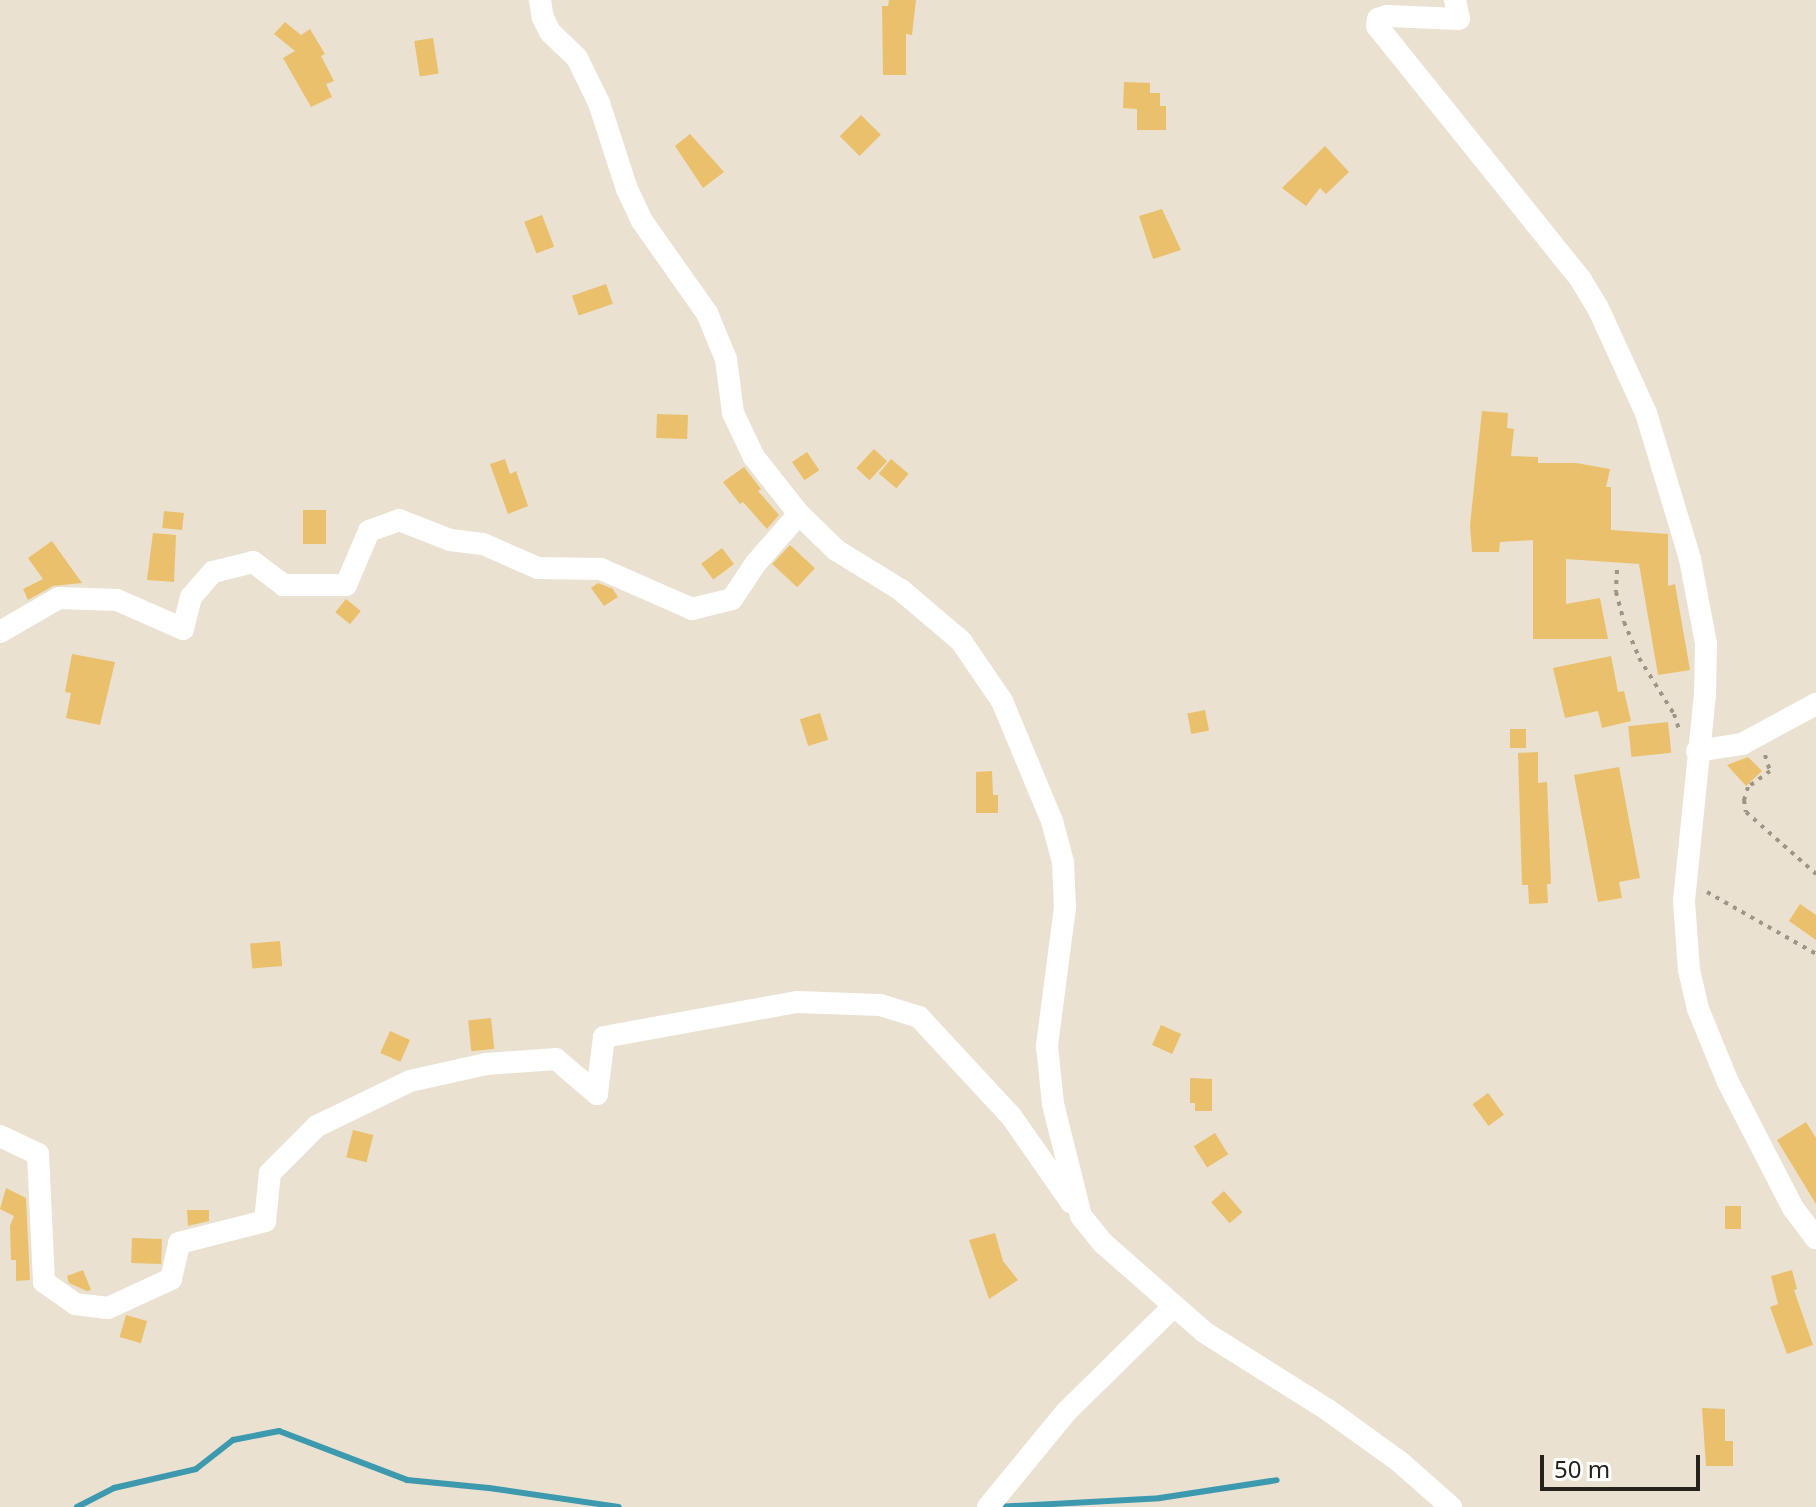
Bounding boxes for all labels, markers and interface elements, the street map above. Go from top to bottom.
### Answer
scale bar [1544,1439,1704,1489]
text: 50 m [1554,1452,1610,1485]

